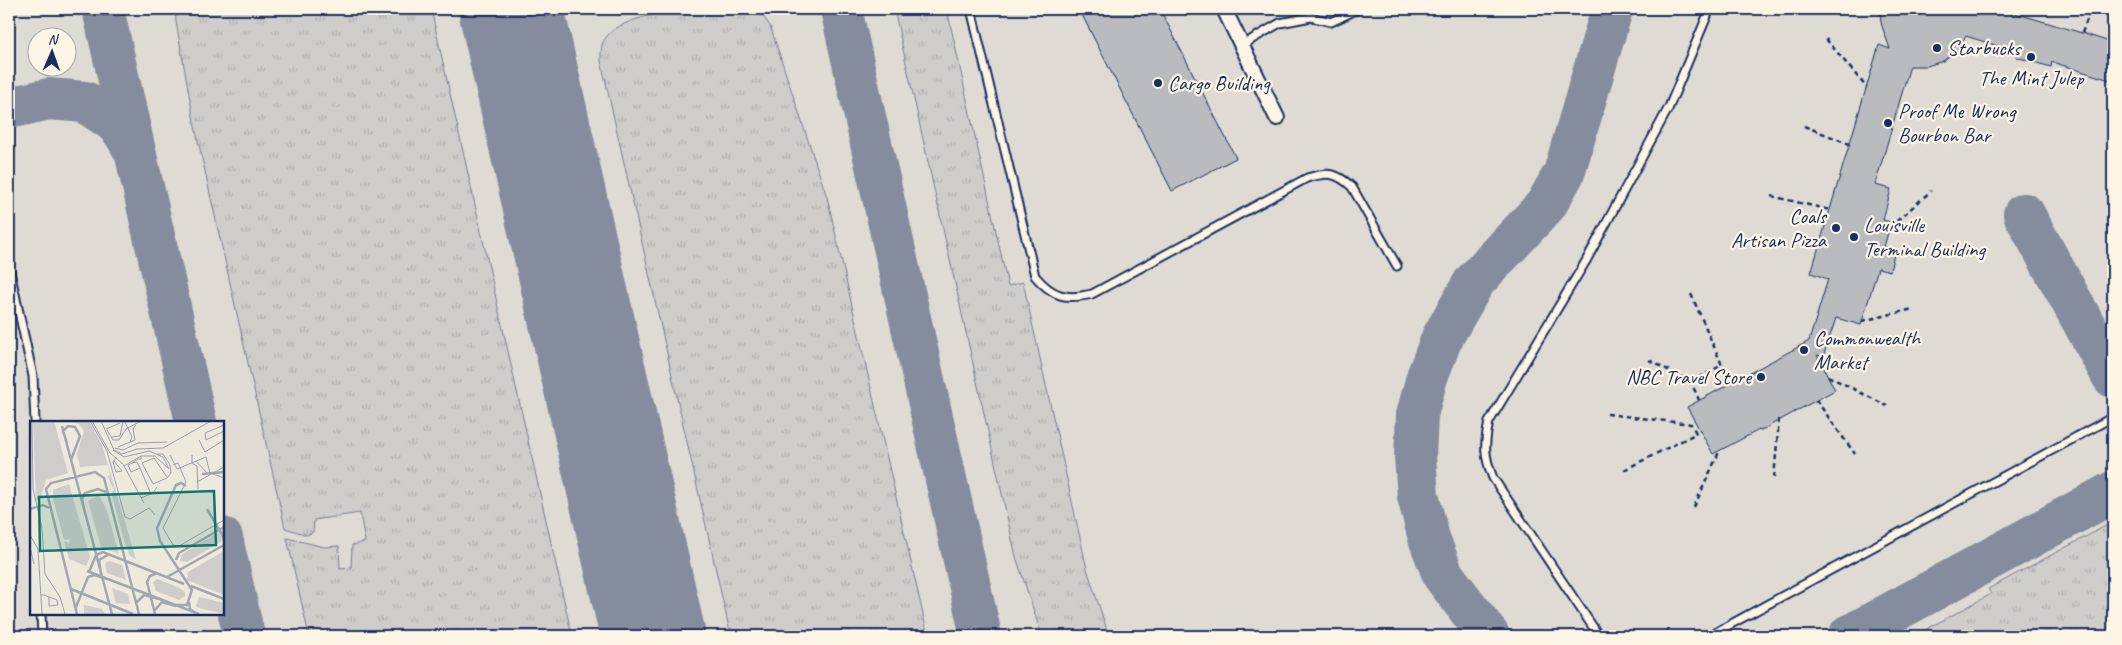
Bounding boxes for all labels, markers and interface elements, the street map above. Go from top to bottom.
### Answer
north arrow [28,28,78,78]
text: N [48,31,59,48]
place label: Starbucks [1947,35,2022,61]
marker: Starbucks [1931,42,1943,54]
marker: The Mint Julep [2025,51,2037,63]
place label: The Mint Julep [1979,65,2084,91]
place label: Cargo Building [1168,70,1271,96]
marker: Cargo Building [1152,77,1164,89]
place label: Proof Me Wrong Bourbon Bar [1898,98,2017,148]
marker: Proof Me Wrong Bourbon Bar [1882,117,1894,129]
place label: Coals Artisan Pizza [1731,203,1828,253]
place label: Louisville Terminal Building [1864,212,1986,262]
marker: Coals Artisan Pizza [1830,222,1842,234]
marker: Louisville Terminal Building [1848,231,1860,243]
place label: Commonwealth Market [1814,325,1921,375]
marker: Commonwealth Market [1798,344,1810,356]
place label: NBC Travel Store [1626,364,1753,390]
marker: NBC Travel Store [1755,371,1767,383]
inset map [30,421,224,615]

